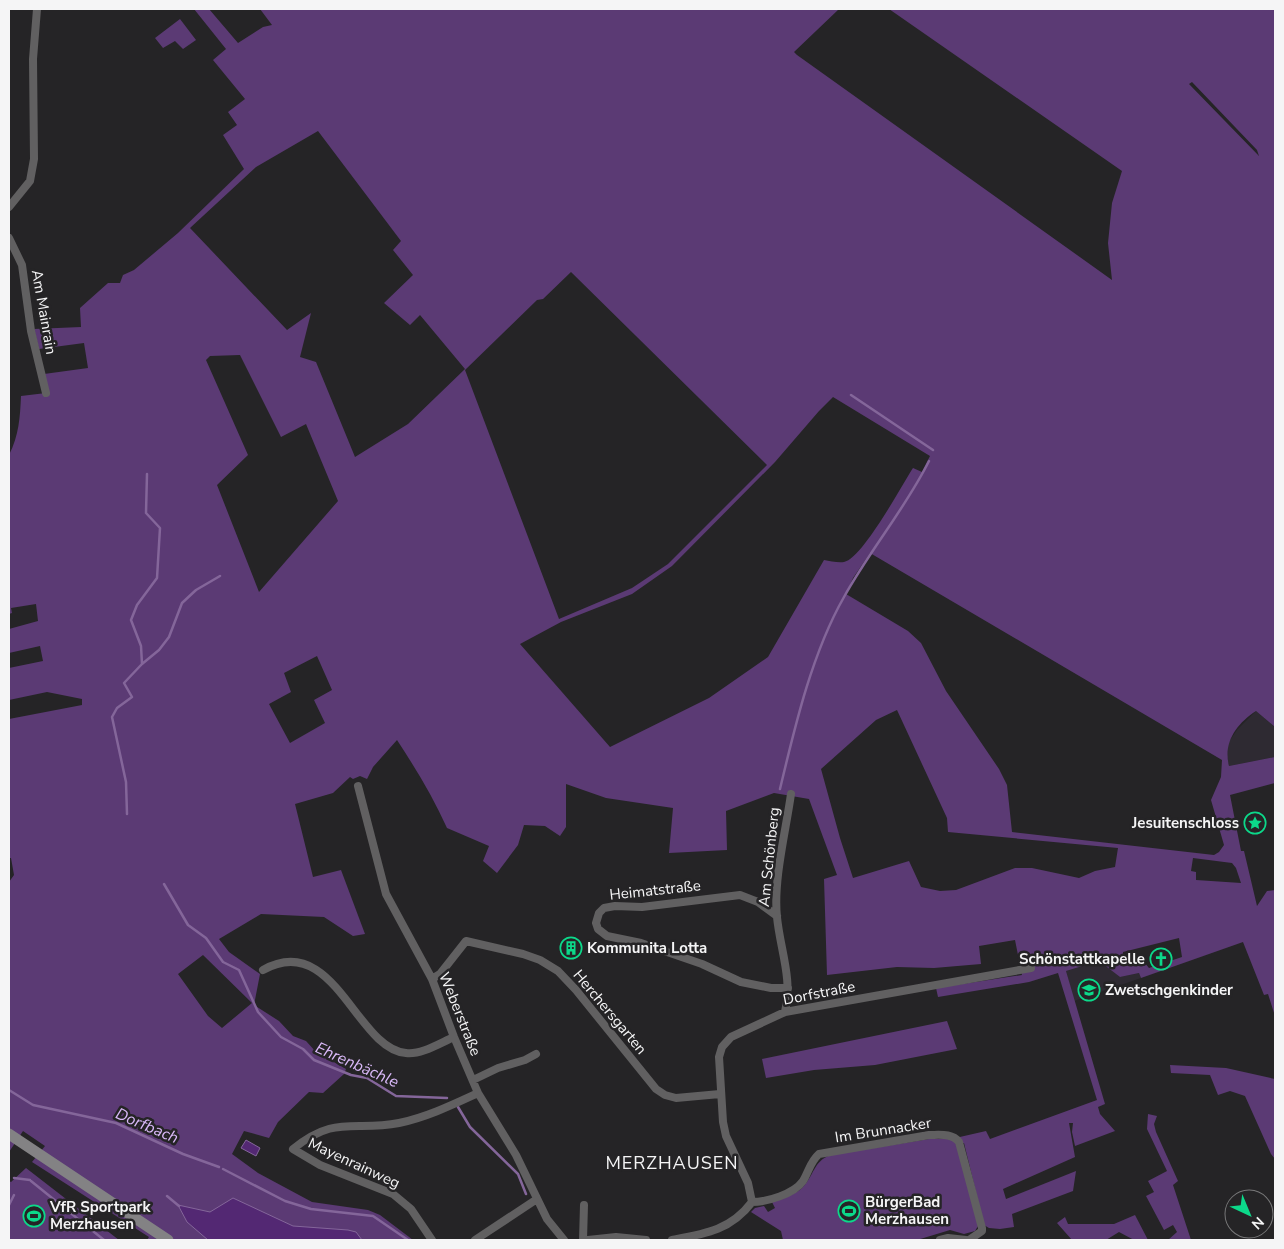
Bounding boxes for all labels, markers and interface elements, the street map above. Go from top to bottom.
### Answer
street label: Am Mainrain [27,268,61,356]
street label: Am Schönberg [754,806,784,908]
place icon: Jesuitenschloss [1243,811,1267,835]
place label: Jesuitenschloss [1131,813,1239,833]
street label: Heimatstraße [608,875,702,905]
building icon: Kommunita Lotta [559,936,583,960]
place label: Kommunita Lotta [587,938,707,958]
church icon: Schönstattkapelle [1149,947,1173,971]
place label: Schönstattkapelle [1019,949,1145,969]
street label: Herchersgarten [569,965,651,1059]
street label: Weberstraße [434,969,486,1059]
street label: Dorfstraße [781,976,857,1010]
school or university icon: Zwetschgenkinder [1077,978,1101,1002]
place label: Zwetschgenkinder [1105,980,1233,1000]
water label: Ehrenbächle [312,1037,403,1093]
water label: Dorfbach [112,1103,182,1149]
street label: Im Brunnacker [834,1112,933,1147]
street label: Mayenrainweg [305,1133,403,1193]
district label: MERZHAUSEN [605,1151,739,1175]
north arrow [1224,1189,1274,1239]
place label: BürgerBad Merzhausen [865,1192,949,1229]
place label: VfR Sportpark Merzhausen [49,1197,151,1234]
sports icon: BürgerBad Merzhausen [837,1199,861,1223]
sports icon: VfR Sportpark Merzhausen [22,1204,46,1228]
text: N [1247,1213,1268,1233]

